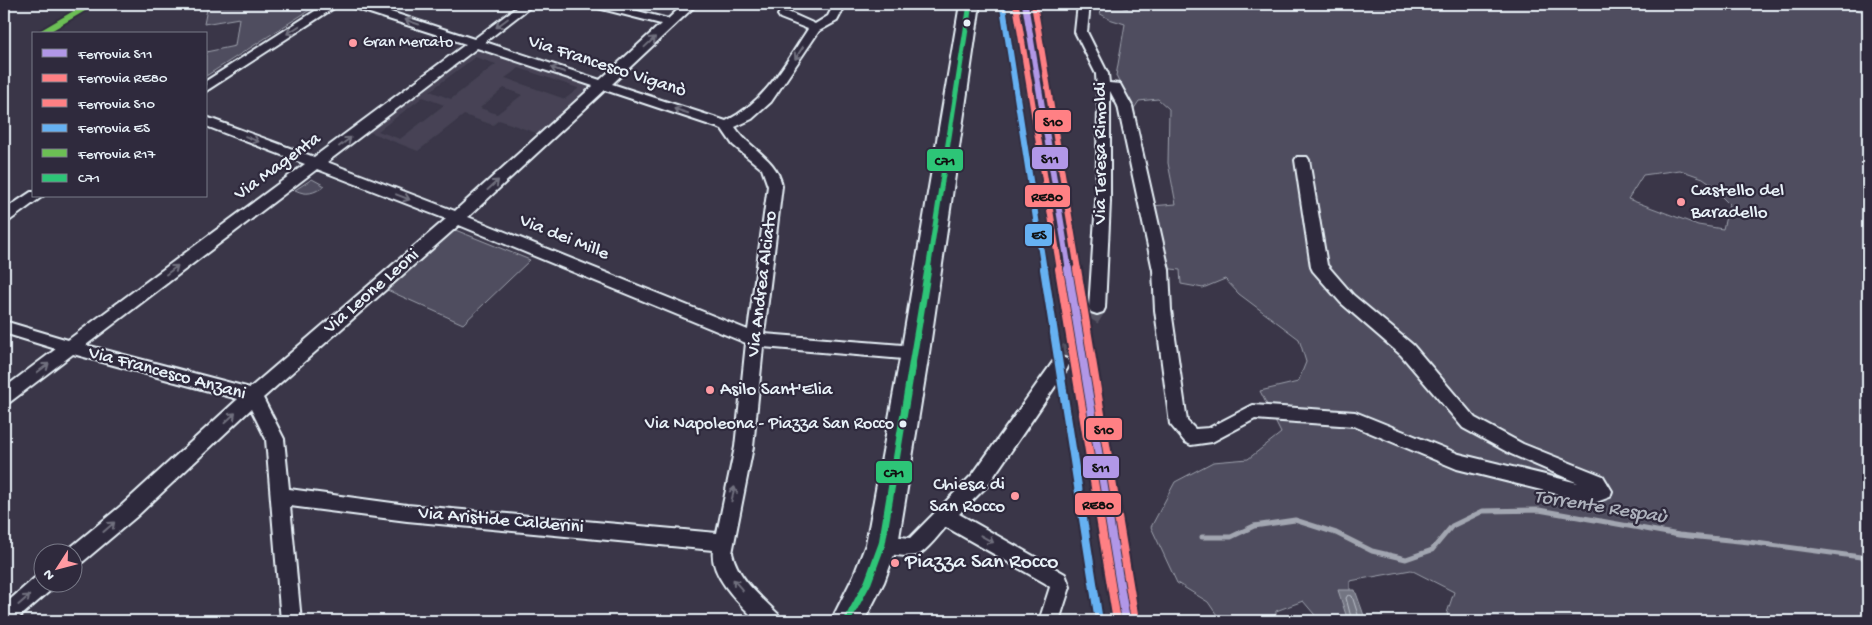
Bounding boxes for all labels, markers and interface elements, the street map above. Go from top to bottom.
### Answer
one-way arrow [405,17,421,26]
one-way arrow [496,18,509,29]
unlabelled marker [962,18,972,28]
one-way arrow [286,25,300,36]
street label: Via Francesco Viganò [524,30,689,103]
legend [32,32,208,198]
place label: Gran Mercato [363,34,453,53]
one-way arrow [644,36,656,48]
marker: Gran Mercato [347,37,359,49]
one-way arrow [794,45,804,59]
text: Ferrovia S11 [77,46,153,64]
one-way arrow [551,65,566,74]
text: Ferrovia RE80 [77,70,168,88]
street label: Via Teresa Rimoldi [1090,82,1113,225]
text: Ferrovia S10 [77,96,156,114]
one-way arrow [673,105,689,115]
line badge: S10 [1034,109,1072,133]
text: S10 [1043,115,1063,132]
text: Ferrovia ES [77,120,150,138]
street label: Via Magenta [229,127,327,207]
one-way arrow [244,135,259,144]
one-way arrow [338,137,352,147]
text: Ferrovia R17 [77,146,156,164]
line badge: S11 [1031,146,1069,170]
line badge: C71 [926,148,964,172]
text: S11 [1041,152,1059,169]
text: C71 [934,154,956,171]
text: C71 [78,170,100,188]
one-way arrow [487,179,500,191]
place label: Castello del Baradello [1690,180,1784,225]
line badge: RE80 [1024,184,1071,208]
text: RE80 [1030,190,1063,207]
one-way arrow [395,193,410,202]
marker: Castello del Baradello [1675,196,1687,208]
street label: Via dei Mille [515,209,612,266]
street label: Via Andrea Alciato [743,210,783,359]
line badge: ES [1024,223,1053,247]
text: ES [1031,228,1047,245]
street label: Via Leone Leoni [319,244,425,341]
one-way arrow [165,264,178,275]
street label: Via Francesco Anzani [85,342,248,406]
one-way arrow [36,363,50,373]
place label: Asilo Sant'Elia [720,379,834,402]
marker: Asilo Sant'Elia [704,384,716,396]
one-way arrow [223,412,236,424]
place label: Via Napoleona - Piazza San Rocco [644,414,894,435]
line badge: S10 [1085,417,1123,441]
marker: Via Napoleona - Piazza San Rocco [898,419,908,429]
text: S10 [1094,423,1114,440]
line badge: S11 [1082,455,1120,479]
line badge: C71 [875,460,913,484]
text: S11 [1092,461,1110,478]
text: C71 [883,466,905,483]
place label: Chiesa di San Rocco [930,474,1005,519]
one-way arrow [729,486,739,502]
water label: Torrente Respaù [1532,486,1669,530]
marker: Chiesa di San Rocco [1009,490,1021,502]
line badge: RE80 [1074,492,1122,516]
text: RE80 [1081,498,1114,515]
street label: Via Aristide Calderini [416,502,585,540]
one-way arrow [103,521,116,533]
one-way arrow [979,535,994,544]
north arrow [32,542,82,592]
place label: Piazza San Rocco [904,550,1058,576]
marker: Piazza San Rocco [889,557,901,569]
text: N [40,565,59,583]
one-way arrow [732,579,744,592]
one-way arrow [18,594,31,606]

